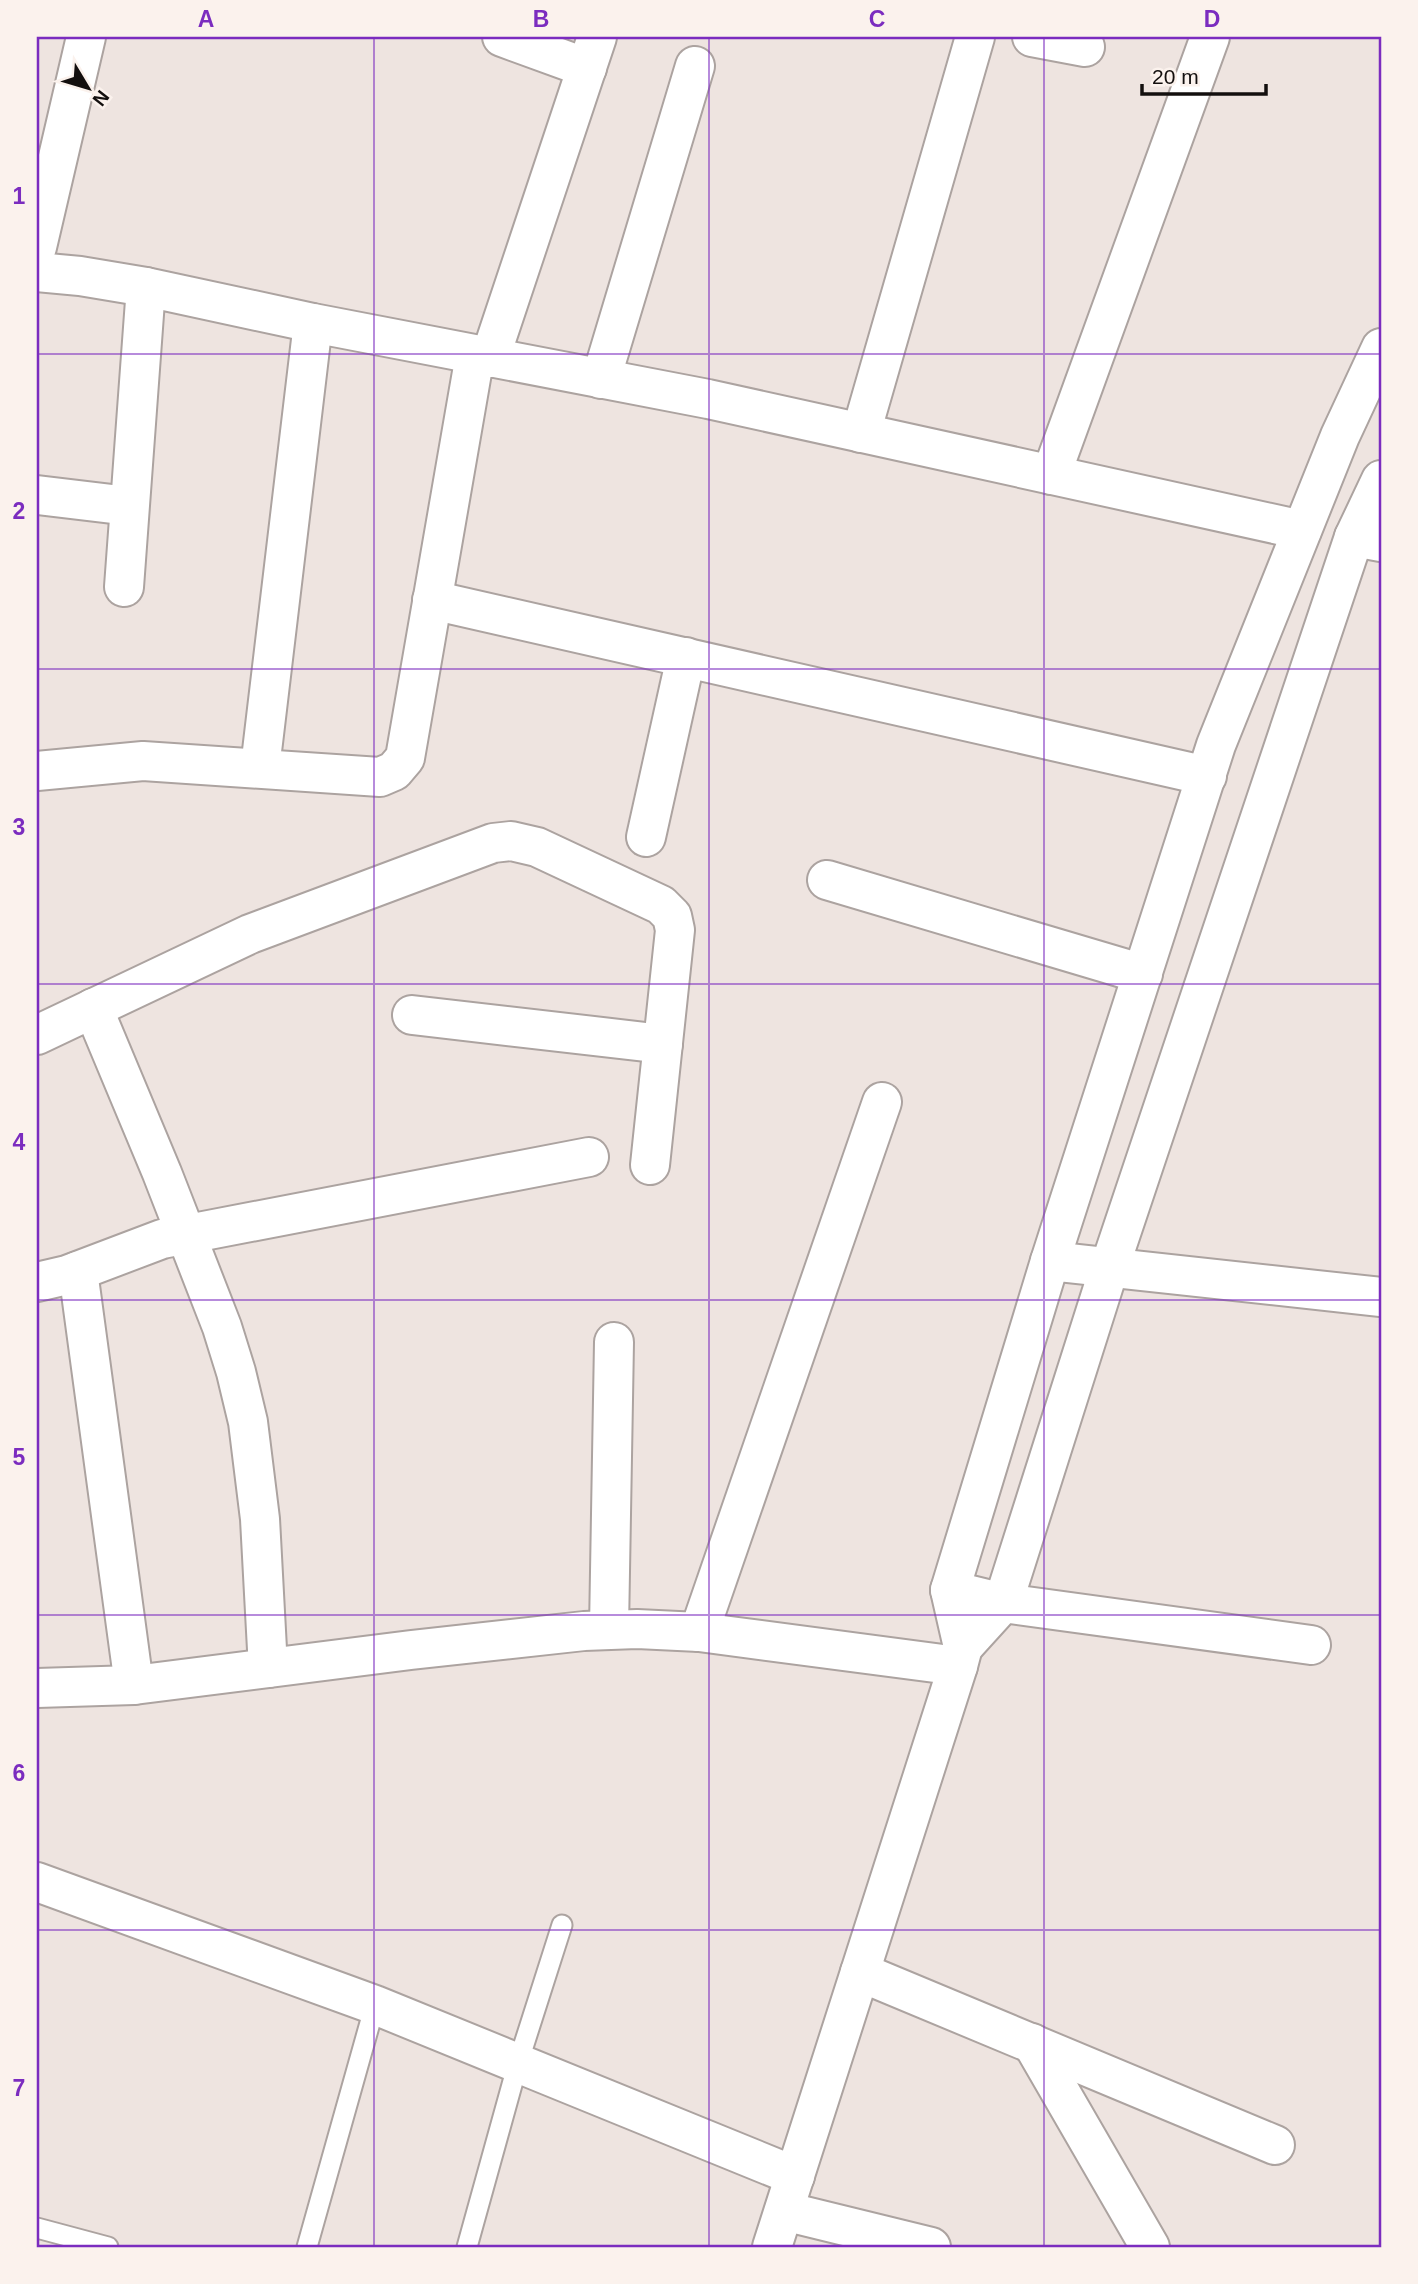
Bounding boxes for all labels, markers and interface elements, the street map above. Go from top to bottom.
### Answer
text: A [198,6,214,32]
text: B [533,6,549,32]
text: C [869,6,885,32]
text: D [1204,6,1220,32]
north arrow [52,52,122,122]
scale bar [1142,52,1266,96]
text: 20 m [1152,65,1199,88]
text: N [89,86,114,110]
text: 1 [13,183,26,209]
text: 2 [13,498,25,524]
text: 3 [13,814,25,840]
text: 4 [13,1129,26,1155]
text: 5 [13,1444,26,1470]
text: 6 [13,1760,25,1786]
text: 7 [13,2075,25,2101]

